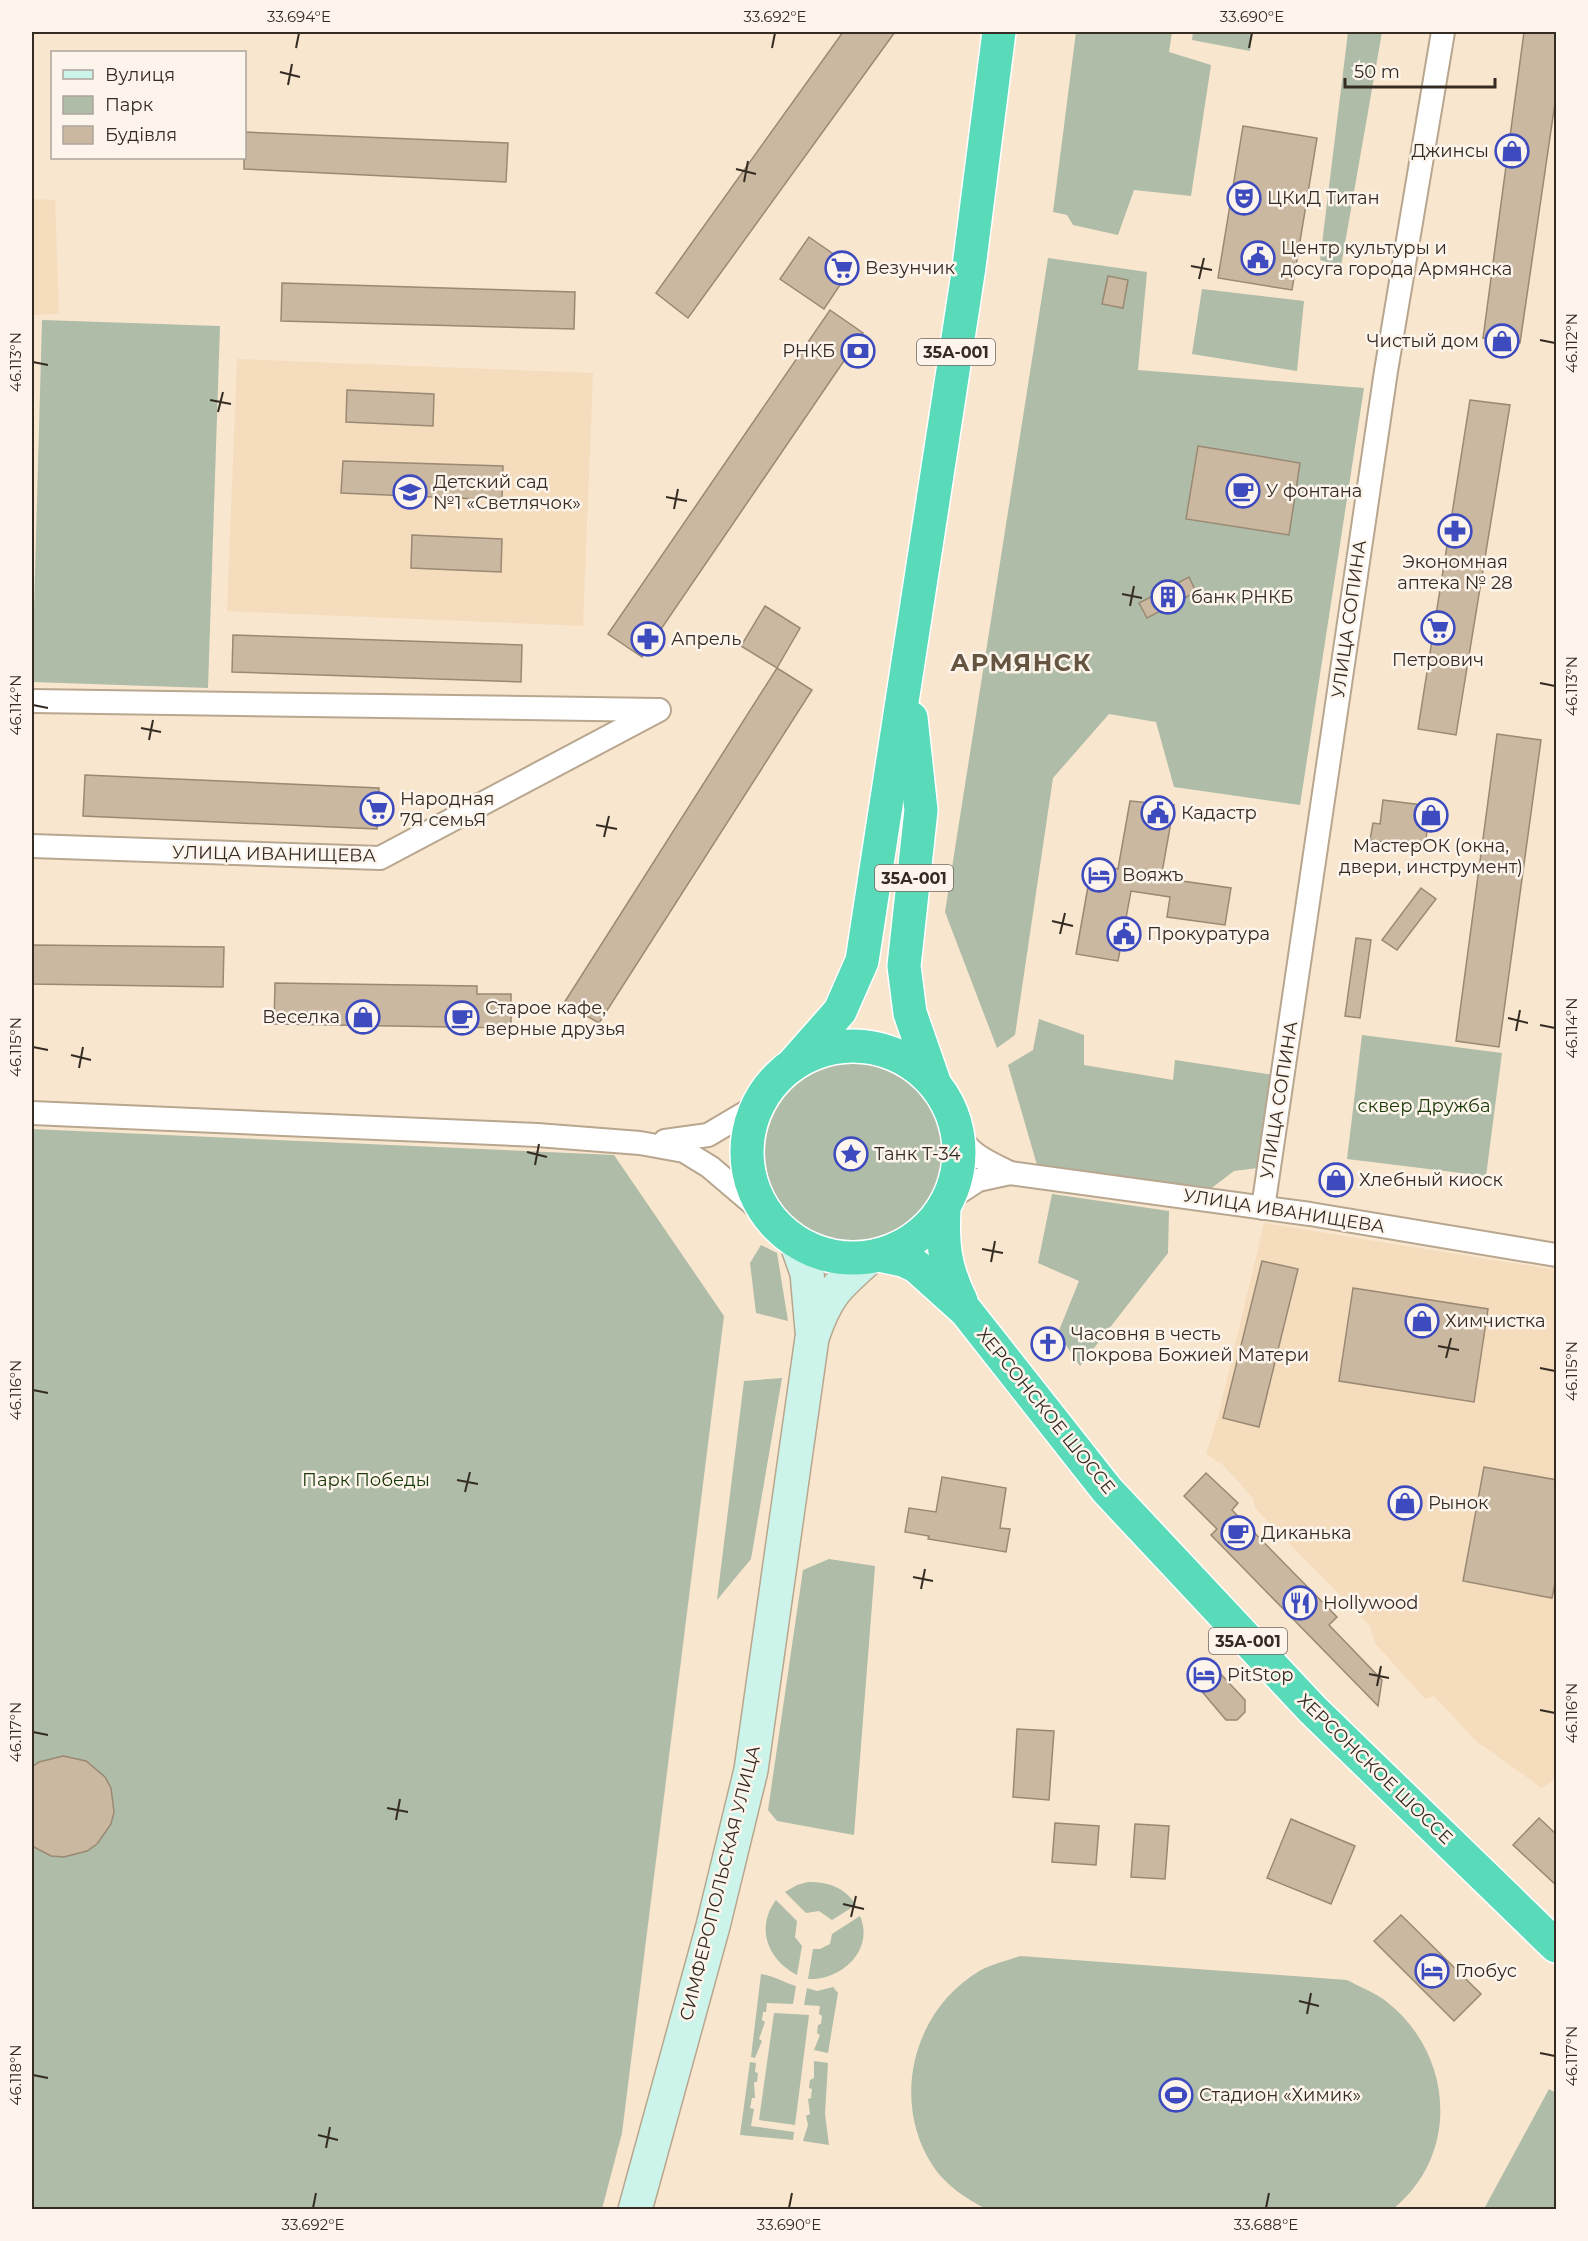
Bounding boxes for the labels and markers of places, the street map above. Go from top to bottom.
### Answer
shop icon: Джинсы [1494,133,1530,169]
place label: Джинсы [1411,140,1489,162]
theatre icon: ЦКиД Титан [1226,180,1262,216]
place label: ЦКиД Титан [1267,187,1380,209]
place label: Центр культуры и досуга города Армянска [1281,237,1512,280]
public building icon: Центр культуры и досуга города Армянска [1240,240,1276,276]
supermarket icon: Везунчик [824,250,860,286]
place label: Везунчик [865,257,956,279]
shop icon: Чистый дом [1484,323,1520,359]
place label: Чистый дом [1367,330,1479,352]
bank icon: РНКБ [840,333,876,369]
place label: РНКБ [782,340,835,362]
place label: Детский сад №1 «Светлячок» [433,471,581,514]
cafe icon: У фонтана [1225,473,1261,509]
school or university icon: Детский сад №1 «Светлячок» [392,474,428,510]
place label: У фонтана [1266,480,1362,502]
pharmacy icon: Экономная аптека № 28 [1437,513,1473,549]
place label: Экономная аптека № 28 [1397,551,1513,594]
building icon: банк РНКБ [1150,579,1186,615]
place label: банк РНКБ [1191,586,1293,608]
supermarket icon: Петрович [1420,610,1456,646]
pharmacy icon: Апрель [630,621,666,657]
place label: Апрель [671,628,741,650]
place label: Петрович [1392,649,1484,671]
place label: Народная 7Я семьЯ [400,788,494,831]
supermarket icon: Народная 7Я семьЯ [359,791,395,827]
public building icon: Кадастр [1140,795,1176,831]
shop icon: МастерОК (окна, двери, инструмент) [1413,797,1449,833]
place label: Кадастр [1181,802,1257,824]
place label: МастерОК (окна, двери, инструмент) [1339,835,1523,878]
hotel icon: Вояжъ [1081,857,1117,893]
place label: Вояжъ [1122,864,1183,886]
public building icon: Прокуратура [1106,916,1142,952]
place label: Прокуратура [1147,923,1270,945]
place label: Старое кафе, верные друзья [485,997,625,1040]
shop icon: Веселка [345,999,381,1035]
cafe icon: Старое кафе, верные друзья [444,1000,480,1036]
place label: Веселка [262,1006,340,1028]
place icon: Танк Т-34 [833,1136,869,1172]
place label: Танк Т-34 [874,1143,961,1165]
shop icon: Хлебный киоск [1318,1162,1354,1198]
place label: Хлебный киоск [1359,1169,1504,1191]
shop icon: Химчистка [1404,1303,1440,1339]
place label: Химчистка [1445,1310,1546,1332]
place label: Часовня в честь Покрова Божией Матери [1071,1323,1309,1366]
church icon: Часовня в честь Покрова Божией Матери [1030,1326,1066,1362]
shop icon: Рынок [1387,1485,1423,1521]
place label: Рынок [1428,1492,1489,1514]
cafe icon: Диканька [1220,1515,1256,1551]
place label: Диканька [1261,1522,1352,1544]
restaurant icon: Hollywood [1282,1585,1318,1621]
place label: Hollywood [1323,1592,1419,1614]
hotel icon: PitStop [1186,1657,1222,1693]
place label: PitStop [1227,1664,1293,1686]
hotel icon: Глобус [1414,1953,1450,1989]
place label: Глобус [1455,1960,1517,1982]
sports icon: Стадион «Химик» [1158,2077,1194,2113]
place label: Стадион «Химик» [1199,2084,1361,2106]

